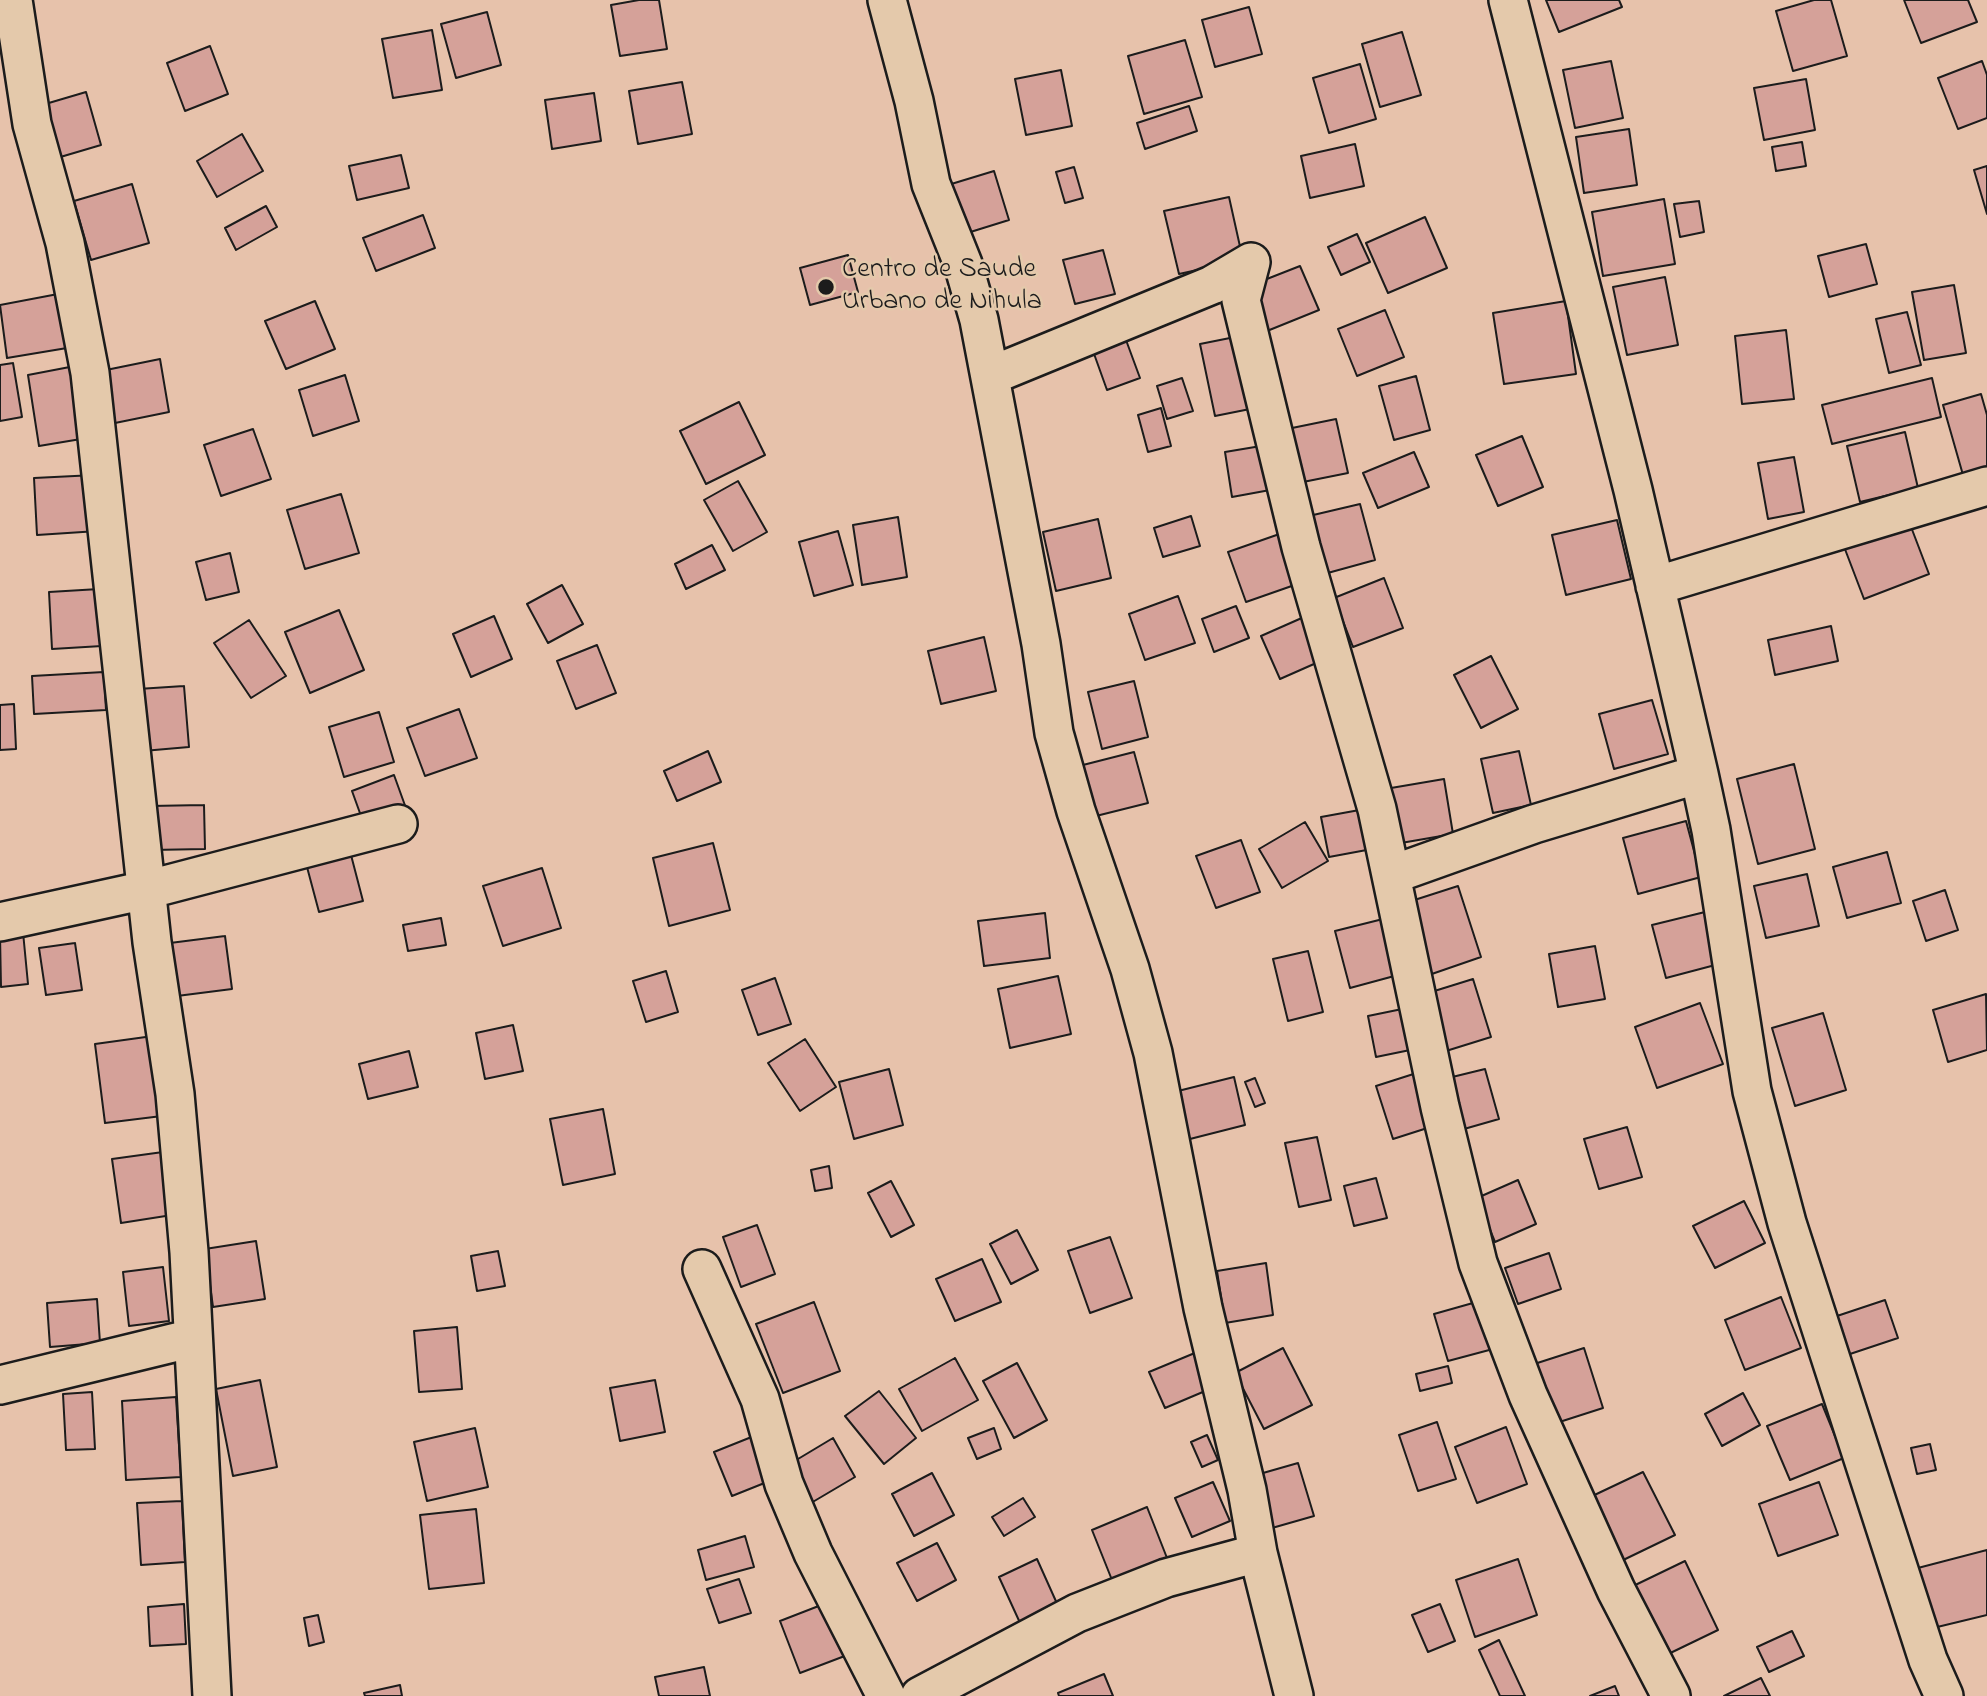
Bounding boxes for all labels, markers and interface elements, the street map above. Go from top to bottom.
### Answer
place label: Centro de Saude Urbano de Nihula [842,254,1042,320]
marker: Centro de Saude Urbano de Nihula [816,277,836,297]

